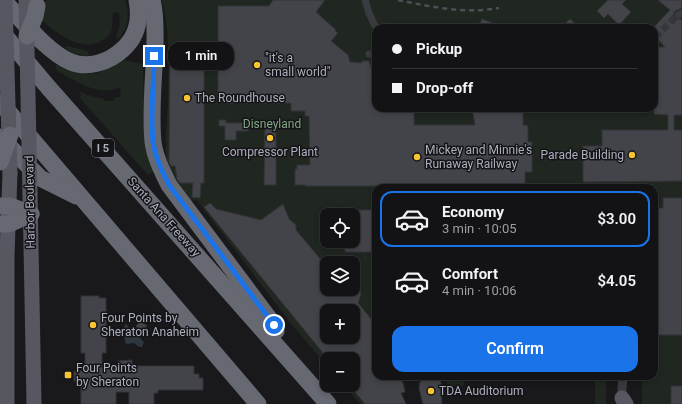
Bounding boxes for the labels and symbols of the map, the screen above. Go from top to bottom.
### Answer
callout: 1 min [168,42,234,70]
route end [145,47,163,65]
place label: "it's a small world" [265,51,331,79]
marker: "it's a small world" [252,60,262,70]
place label: The Roundhouse [195,91,285,105]
marker: The Roundhouse [182,93,192,103]
park label: Disneyland [243,117,301,131]
marker: Compressor Plant [265,133,275,143]
road number: I 5 [92,139,114,157]
place label: Mickey and Minnie's Runaway Railway [425,143,532,171]
place label: Compressor Plant [222,145,318,159]
place label: Parade Building [541,148,624,162]
marker: Parade Building [627,150,637,160]
marker: Mickey and Minnie's Runaway Railway [412,152,422,162]
street label: Harbor Boulevard [22,155,38,249]
street label: Santa Ana Freeway [125,174,204,260]
place label: Four Points by Sheraton Anaheim [101,311,199,339]
route start [265,316,283,334]
marker: Four Points by Sheraton Anaheim [88,320,98,330]
place label: Four Points by Sheraton [76,361,139,389]
marker: Four Points by Sheraton [63,370,73,380]
place label: TDA Auditorium [439,384,524,398]
marker: TDA Auditorium [426,386,436,396]

